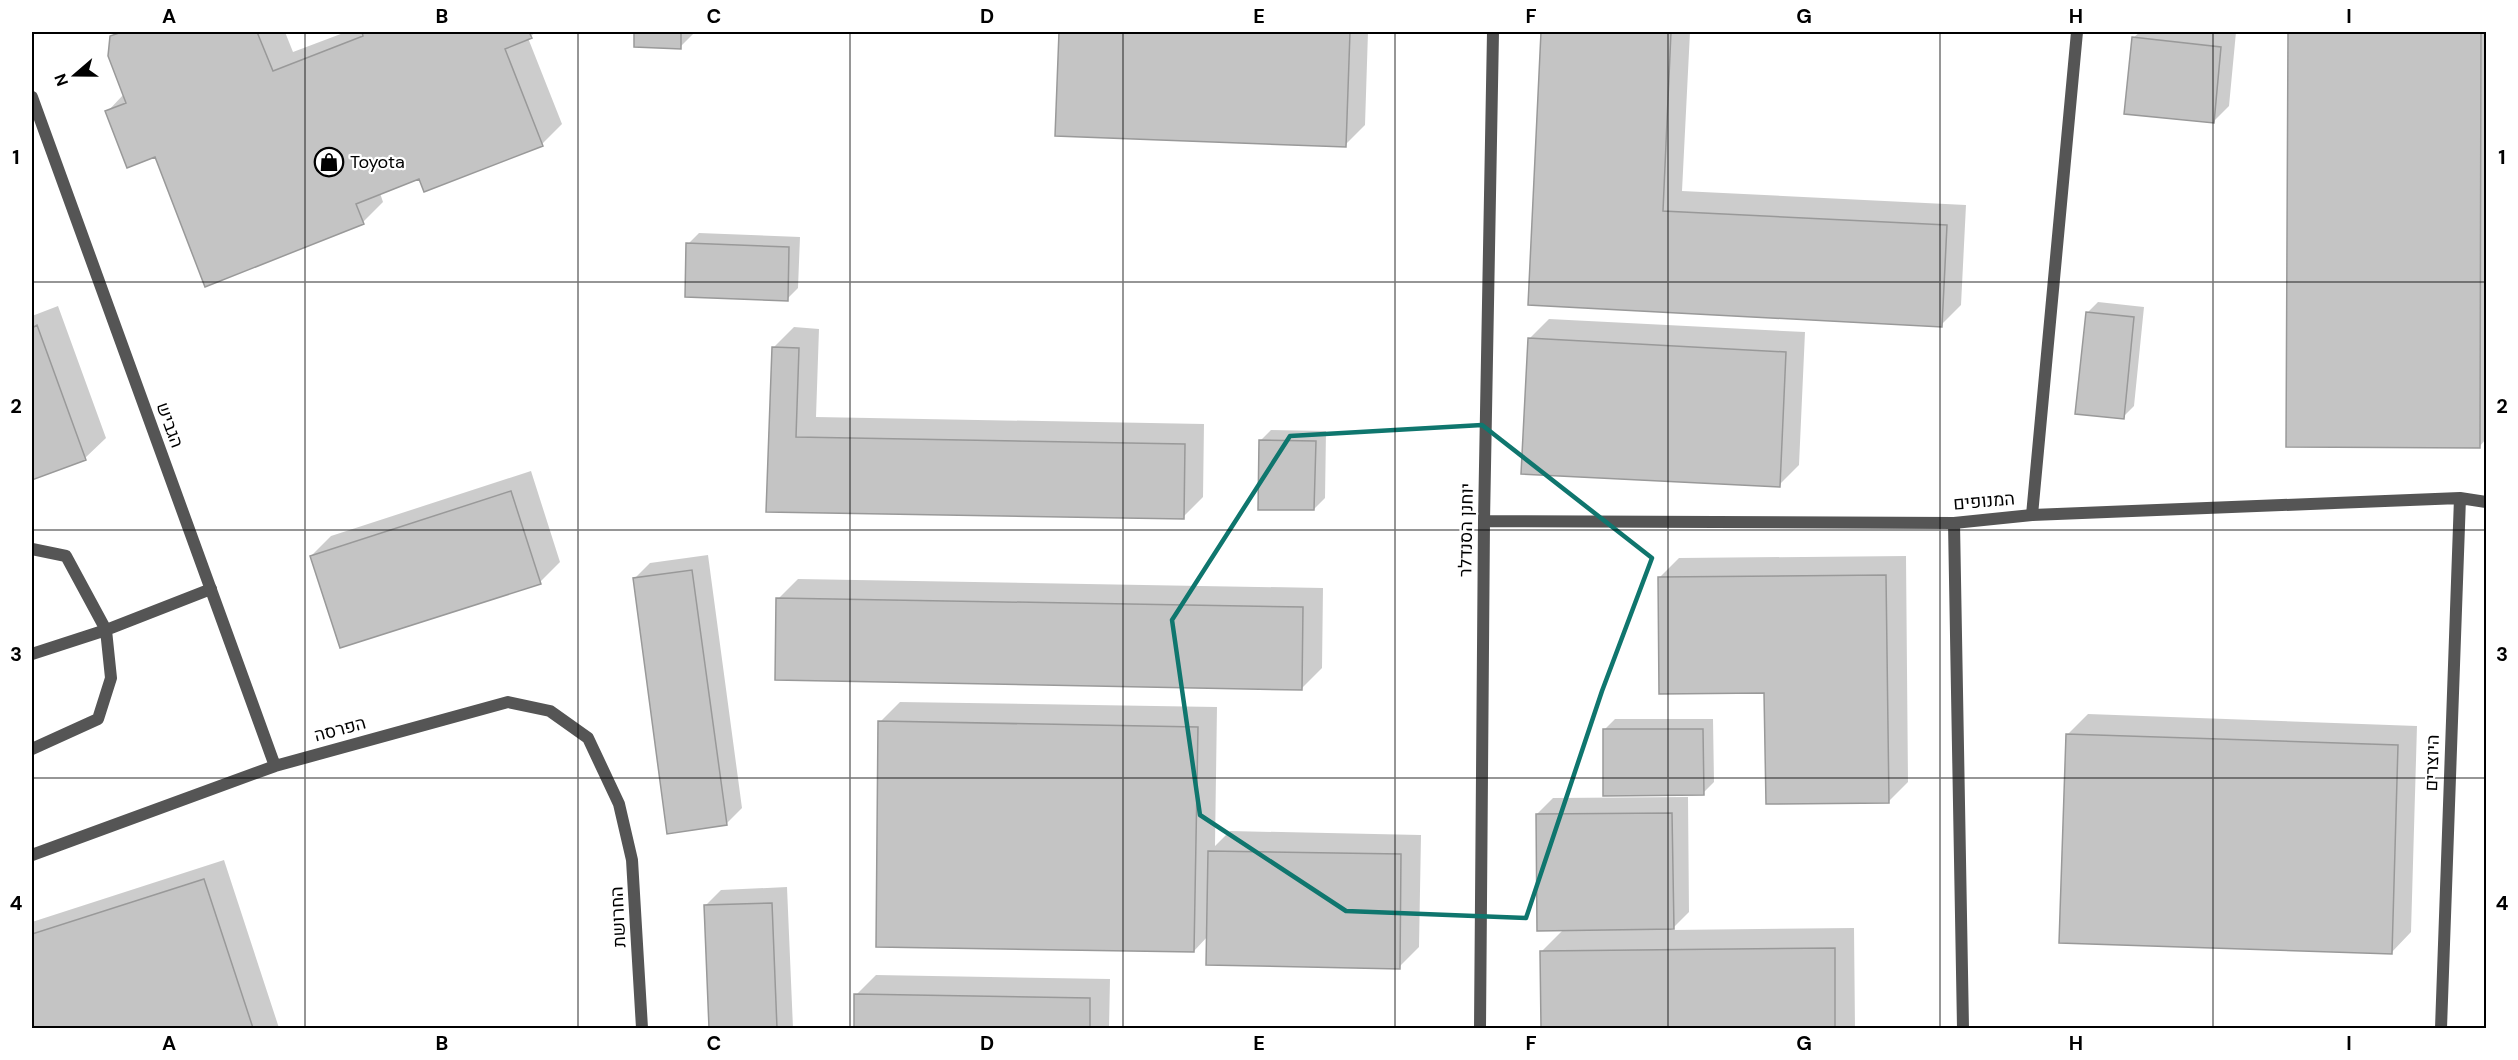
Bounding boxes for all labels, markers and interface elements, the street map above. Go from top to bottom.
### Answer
text: A [162,3,176,29]
text: B [436,3,448,29]
text: C [707,3,721,29]
text: D [980,3,994,29]
text: E [1253,3,1265,29]
text: F [1525,3,1537,29]
text: G [1796,3,1812,29]
text: H [2069,3,2083,29]
text: I [2346,3,2352,29]
north arrow [45,45,105,105]
text: N [50,71,73,89]
text: 1 [12,144,20,170]
text: 1 [2498,144,2506,170]
shop icon: Toyota [313,146,345,178]
place label: Toyota [350,150,405,174]
text: 2 [10,393,22,419]
text: 2 [2496,393,2508,419]
street label: הגביש [151,399,189,451]
street label: יוחנן הסנדלר [1453,483,1479,577]
street label: המנופים [1952,486,2016,516]
text: 3 [10,641,22,667]
text: 3 [2496,641,2508,667]
street label: הפרסה [311,711,369,747]
street label: היוצרים [2419,734,2445,792]
street label: החרושת [604,886,632,948]
text: 4 [10,890,23,916]
text: 4 [2496,890,2509,916]
text: A [162,1030,176,1056]
text: B [436,1030,448,1056]
text: C [707,1030,721,1056]
text: D [980,1030,994,1056]
text: E [1253,1030,1265,1056]
text: F [1525,1030,1537,1056]
text: G [1796,1030,1812,1056]
text: H [2069,1030,2083,1056]
text: I [2346,1030,2352,1056]

